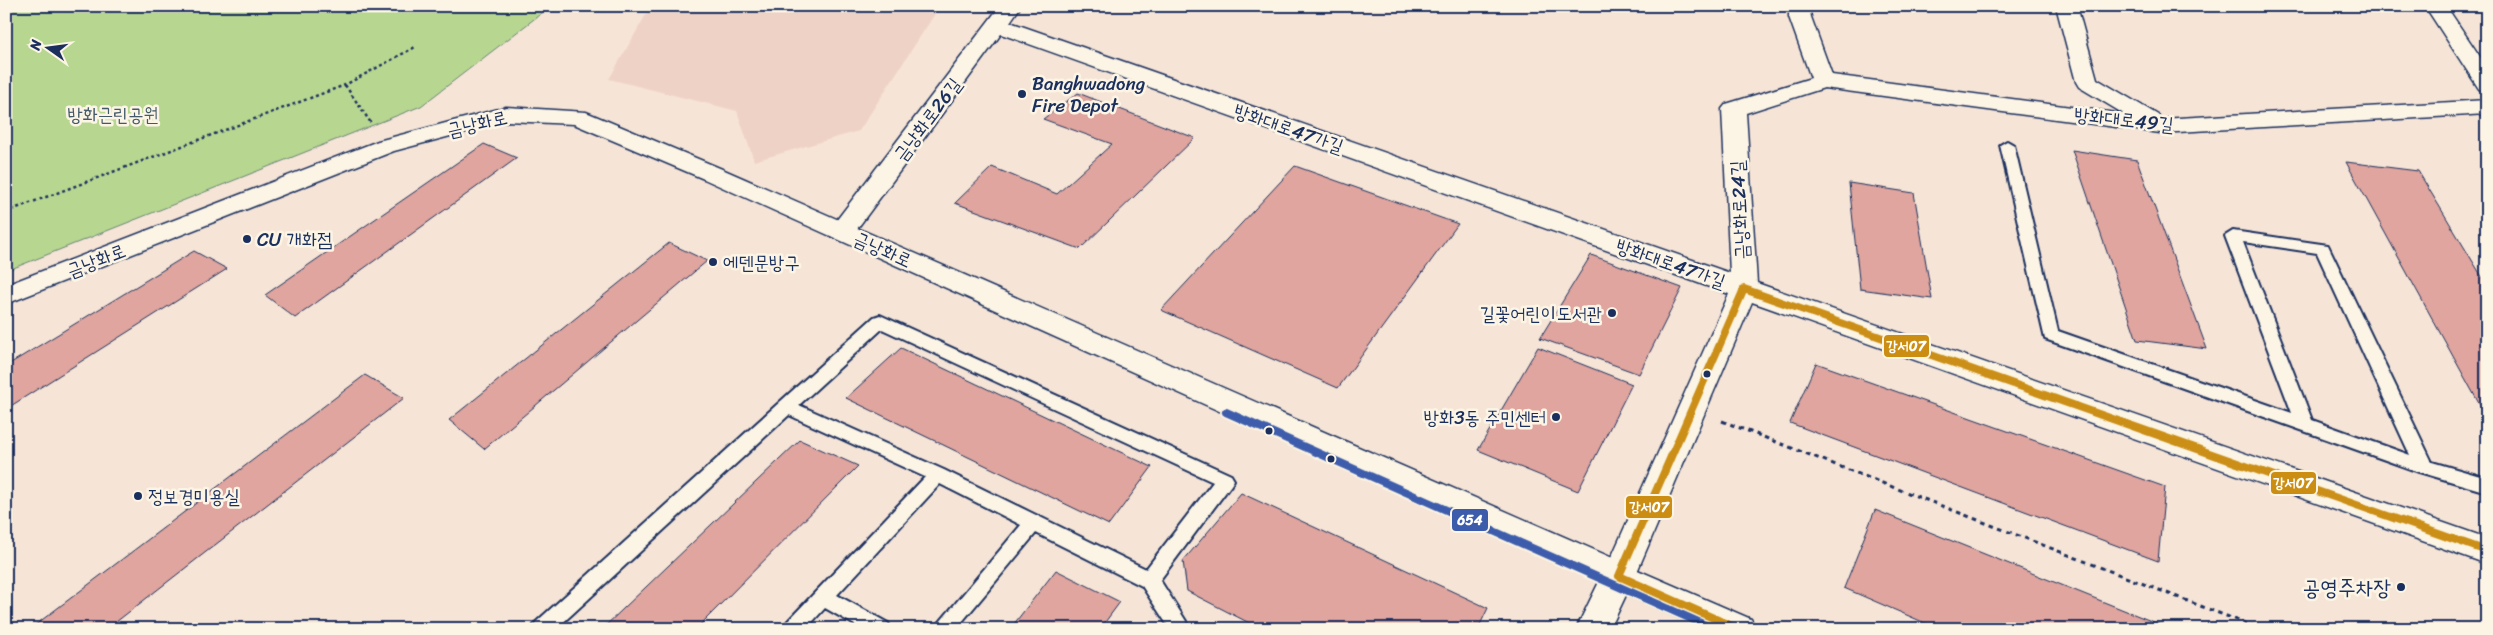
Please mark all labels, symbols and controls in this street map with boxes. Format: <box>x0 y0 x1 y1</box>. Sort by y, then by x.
north arrow <box>22 22 72 72</box>
text: N <box>22 37 49 54</box>
place label: Banghwadong Fire Depot <box>1032 67 1146 122</box>
street label: 금낭화로26길 <box>885 70 970 168</box>
marker: Banghwadong Fire Depot <box>1016 88 1028 100</box>
street label: 방화대로47가길 <box>1229 94 1348 163</box>
park label: 방화근린공원 <box>67 98 159 131</box>
street label: 방화대로49길 <box>2072 98 2175 141</box>
street label: 금낭화로 <box>444 101 511 146</box>
street label: 금낭화로24길 <box>1720 160 1759 260</box>
street label: 금낭화로 <box>848 222 917 277</box>
place label: CU 개화점 <box>257 223 332 256</box>
street label: 방화대로47가길 <box>1611 229 1730 298</box>
marker: CU 개화점 <box>241 233 253 245</box>
street label: 금낭화로 <box>62 234 131 287</box>
place label: 에덴문방구 <box>723 246 799 279</box>
marker: 에덴문방구 <box>707 256 719 268</box>
place label: 길꽃어린이도서관 <box>1480 297 1602 330</box>
marker: 길꽃어린이도서관 <box>1606 307 1618 319</box>
line badge: 강서07 <box>1883 334 1930 358</box>
text: 강서07 <box>1886 334 1927 359</box>
unlabelled marker <box>1702 369 1712 379</box>
place label: 방화3동 주민센터 <box>1424 401 1546 434</box>
marker: 방화3동 주민센터 <box>1550 411 1562 423</box>
unlabelled marker <box>1264 426 1274 436</box>
unlabelled marker <box>1326 454 1336 464</box>
line badge: 강서07 <box>2270 471 2317 495</box>
text: 강서07 <box>2273 471 2314 496</box>
place label: 정보경미용실 <box>148 480 240 513</box>
marker: 정보경미용실 <box>132 490 144 502</box>
line badge: 강서07 <box>1625 495 1673 519</box>
text: 강서07 <box>1629 495 1670 520</box>
line badge: 654 <box>1451 508 1489 532</box>
text: 654 <box>1456 508 1483 533</box>
place label: 공영주차장 <box>2302 568 2391 607</box>
marker: 공영주차장 <box>2395 581 2407 593</box>

